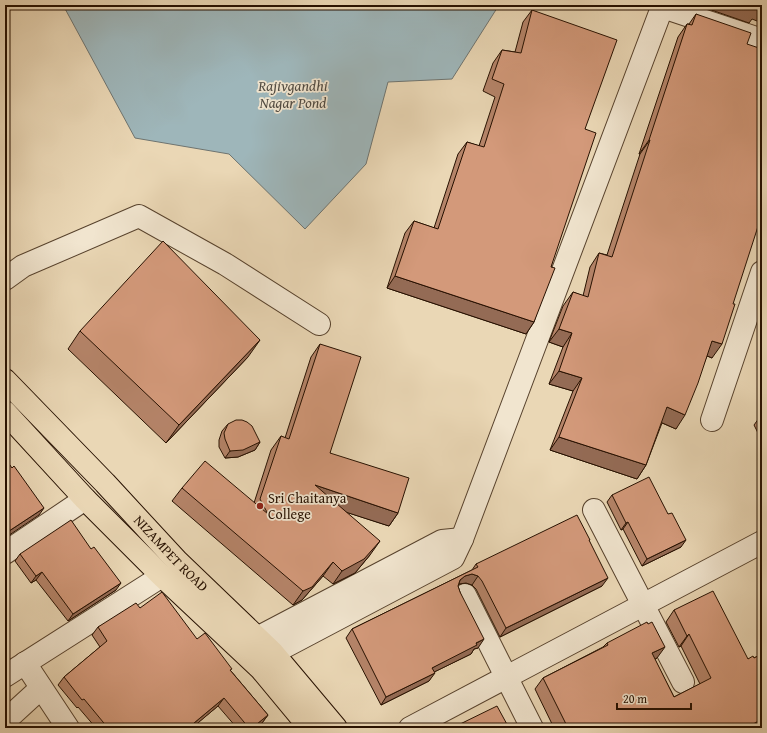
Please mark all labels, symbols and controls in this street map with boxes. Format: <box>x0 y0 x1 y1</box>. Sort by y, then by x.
water label: Rajivgandhi Nagar Pond <box>257 75 328 113</box>
place label: Sri Chaitanya College <box>268 488 347 524</box>
marker: Sri Chaitanya College <box>255 501 265 511</box>
street label: NIZAMPET ROAD <box>129 510 213 596</box>
scale bar <box>617 685 691 711</box>
text: 20 m <box>623 690 647 707</box>

